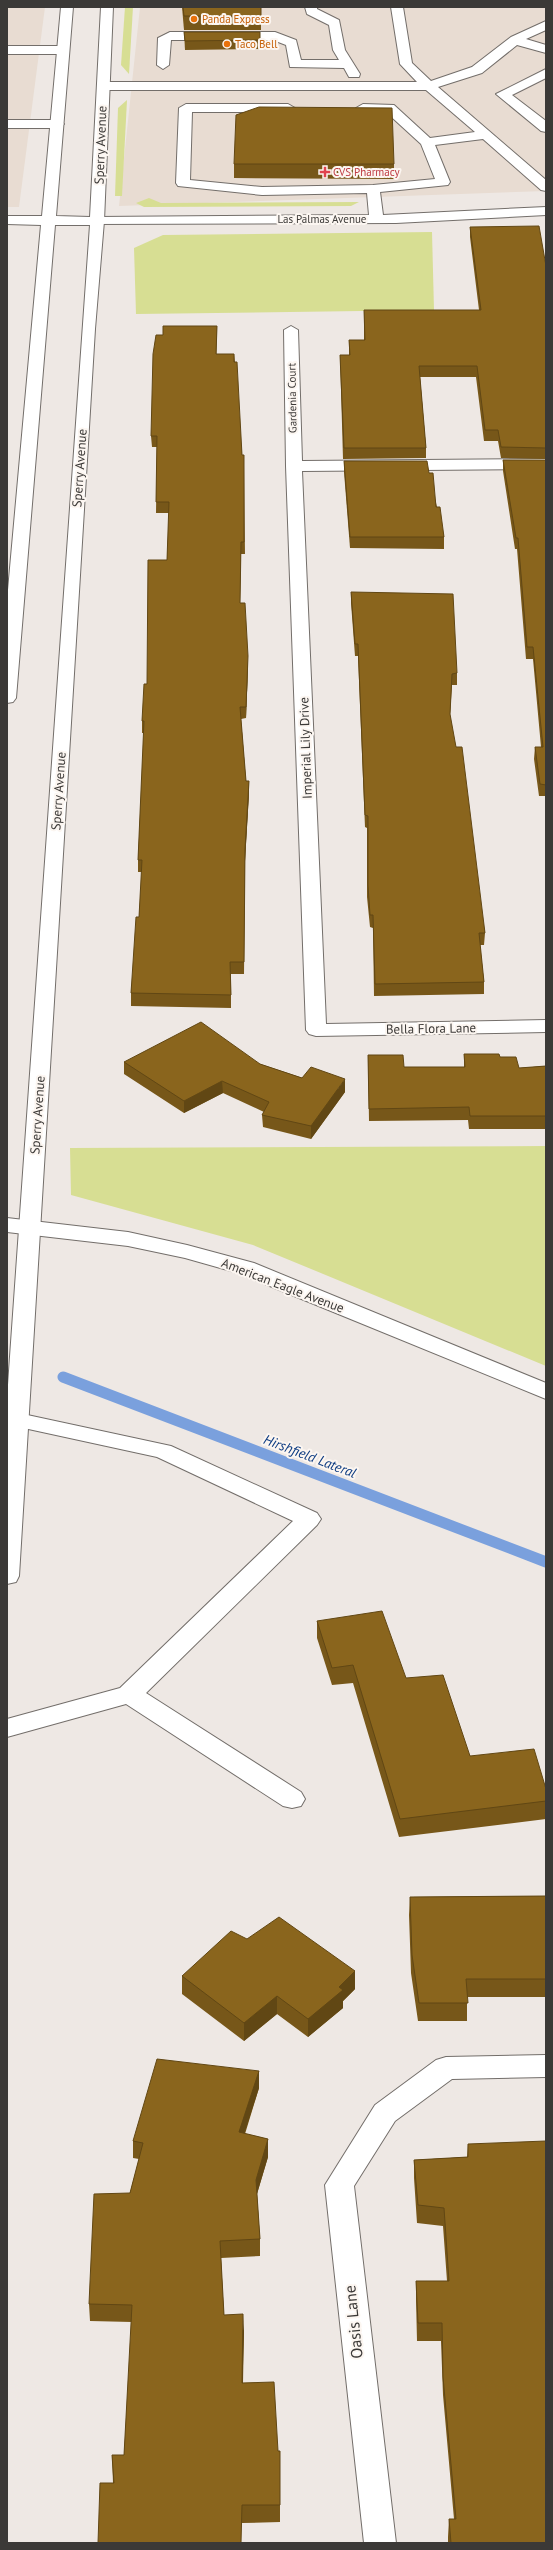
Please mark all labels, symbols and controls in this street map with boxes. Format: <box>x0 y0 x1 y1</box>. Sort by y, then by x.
place label: Panda Express <box>202 12 270 26</box>
marker: Panda Express <box>189 14 199 24</box>
place label: Taco Bell <box>235 37 278 51</box>
marker: Taco Bell <box>222 39 232 49</box>
street label: Sperry Avenue <box>91 105 110 185</box>
place label: CVS Pharmacy <box>333 165 401 179</box>
marker: CVS Pharmacy <box>320 167 330 177</box>
street label: Las Palmas Avenue <box>278 212 367 226</box>
street label: Gardenia Court <box>284 362 300 433</box>
street label: Sperry Avenue <box>68 428 91 508</box>
street label: Imperial Lily Drive <box>295 697 316 799</box>
street label: Sperry Avenue <box>47 751 70 831</box>
street label: Bella Flora Lane <box>386 1019 476 1038</box>
street label: Sperry Avenue <box>26 1075 49 1155</box>
street label: American Eagle Avenue <box>219 1254 347 1317</box>
water label: Hirshfield Lateral <box>261 1430 359 1482</box>
street label: Oasis Lane <box>339 2284 367 2360</box>

